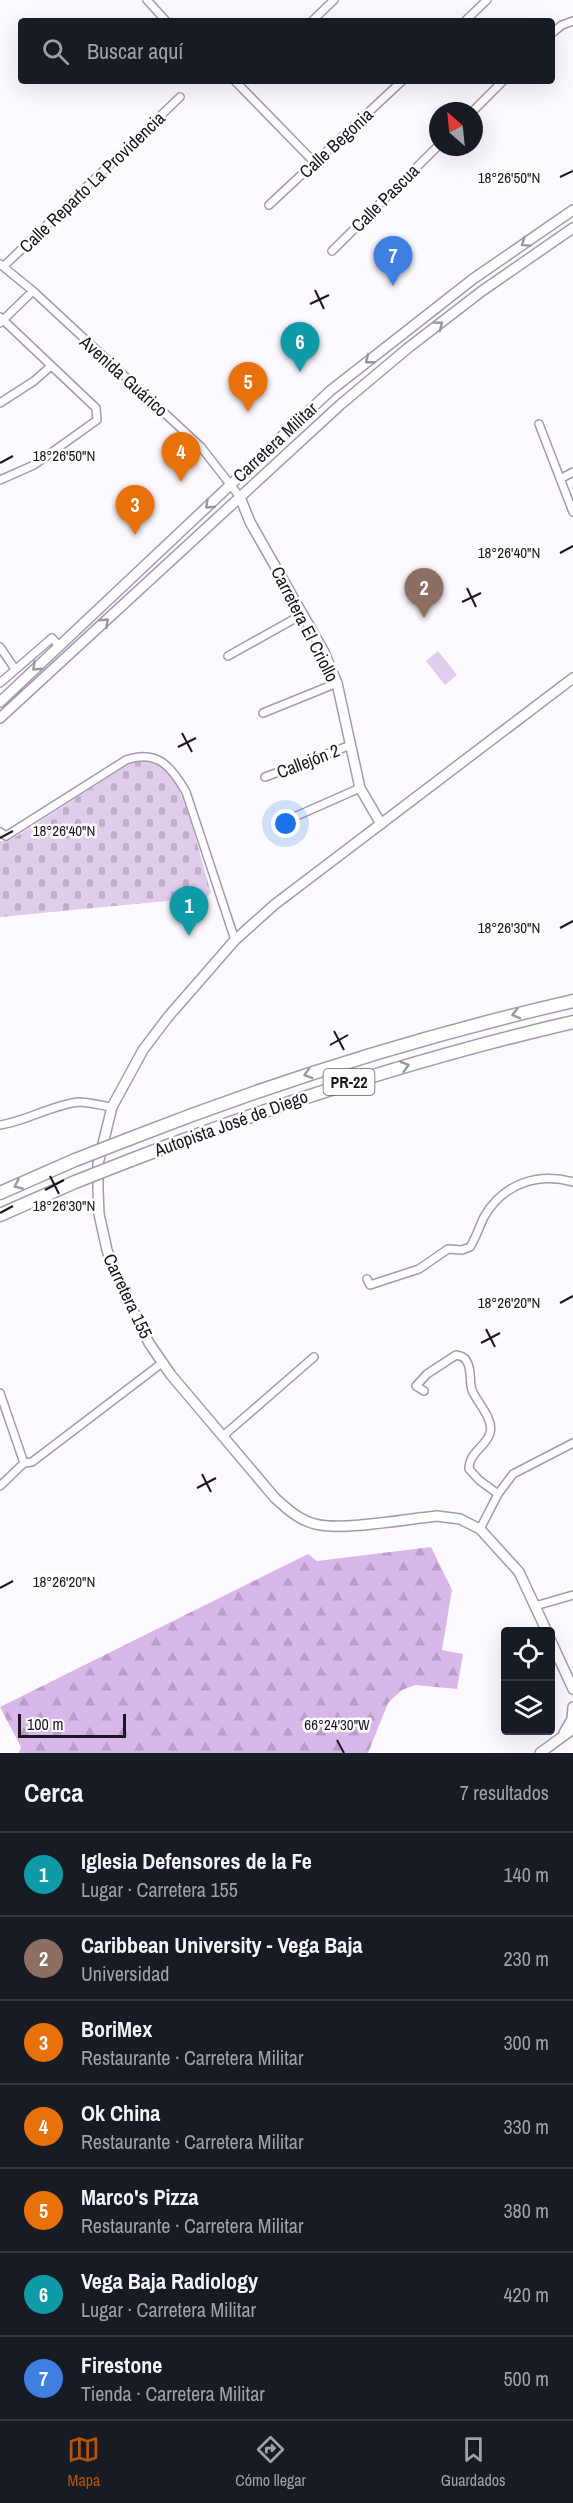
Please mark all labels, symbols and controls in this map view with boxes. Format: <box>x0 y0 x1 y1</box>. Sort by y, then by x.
search box <box>18 18 555 84</box>
icon: search <box>39 35 72 68</box>
text: Buscar aquí <box>87 36 183 66</box>
street label: Calle Begonia <box>294 102 378 184</box>
north arrow <box>429 102 483 156</box>
street label: Calle Reparto La Providencia <box>14 106 170 258</box>
street label: Calle Pascua <box>345 158 425 238</box>
text: 18°26'50"N <box>478 167 540 188</box>
pin: 7 <box>374 236 412 286</box>
one-way arrow <box>521 236 532 247</box>
one-way arrow <box>432 321 443 332</box>
pin: 6 <box>280 322 320 372</box>
street label: Avenida Guárico <box>74 329 173 422</box>
one-way arrow <box>365 353 376 364</box>
pin: 5 <box>228 362 268 412</box>
street label: Carretera Militar <box>227 396 323 488</box>
pin: 4 <box>162 432 201 482</box>
text: 18°26'50"N <box>33 445 95 466</box>
pin: 3 <box>116 486 154 535</box>
one-way arrow <box>205 498 216 509</box>
text: 18°26'40"N <box>478 542 540 563</box>
street label: Carretera El Criollo <box>265 562 345 686</box>
pin: 2 <box>404 568 444 618</box>
one-way arrow <box>97 618 108 629</box>
one-way arrow <box>33 660 44 671</box>
street label: Callejón 2 <box>273 738 343 784</box>
your location <box>271 809 300 838</box>
text: 18°26'40"N <box>33 820 95 841</box>
pin: 1 <box>170 886 208 936</box>
text: 18°26'30"N <box>478 917 540 938</box>
one-way arrow <box>511 1007 521 1020</box>
one-way arrow <box>399 1060 409 1073</box>
one-way arrow <box>303 1067 314 1079</box>
road number: PR-22 <box>324 1069 374 1095</box>
street label: Autopista José de Diego <box>150 1084 311 1163</box>
one-way arrow <box>14 1178 25 1190</box>
text: 18°26'30"N <box>33 1195 95 1216</box>
street label: Carretera 155 <box>97 1249 159 1343</box>
text: 18°26'20"N <box>478 1292 540 1313</box>
text: 18°26'20"N <box>33 1571 95 1592</box>
map controls <box>501 1627 555 1735</box>
button: locate <box>501 1627 555 1681</box>
button: layers <box>501 1681 555 1735</box>
scale bar <box>18 1711 126 1738</box>
text: 100 m <box>27 1713 63 1735</box>
text: 66°24'30"W <box>304 1714 370 1735</box>
text: Cerca <box>24 1775 83 1810</box>
text: 7 resultados <box>460 1779 549 1806</box>
text: Iglesia Defensores de la Fe <box>81 1846 312 1876</box>
text: 1 <box>39 1861 48 1888</box>
text: 140 m <box>503 1861 549 1888</box>
text: Lugar · Carretera 155 <box>81 1876 238 1903</box>
text: Caribbean University - Vega Baja <box>81 1930 362 1960</box>
text: 2 <box>39 1945 48 1972</box>
text: 230 m <box>503 1945 549 1972</box>
text: Universidad <box>81 1960 169 1987</box>
text: BoriMex <box>81 2014 152 2044</box>
text: 3 <box>39 2029 48 2056</box>
text: 300 m <box>503 2029 549 2056</box>
text: Restaurante · Carretera Militar <box>81 2044 303 2071</box>
text: Ok China <box>81 2098 160 2128</box>
text: 4 <box>39 2113 48 2140</box>
text: 330 m <box>503 2113 549 2140</box>
text: Restaurante · Carretera Militar <box>81 2128 303 2155</box>
text: Marco's Pizza <box>81 2182 199 2212</box>
text: 5 <box>39 2197 48 2224</box>
text: 380 m <box>503 2197 549 2224</box>
text: Restaurante · Carretera Militar <box>81 2212 303 2239</box>
text: Vega Baja Radiology <box>81 2266 258 2296</box>
text: 6 <box>39 2281 48 2308</box>
text: 420 m <box>503 2281 549 2308</box>
text: Lugar · Carretera Militar <box>81 2296 256 2323</box>
text: Firestone <box>81 2350 162 2380</box>
text: 7 <box>39 2365 48 2392</box>
text: 500 m <box>503 2365 549 2392</box>
text: Tienda · Carretera Militar <box>81 2380 265 2407</box>
tab: Mapa <box>67 2433 100 2491</box>
tab: Cómo llegar <box>235 2433 306 2491</box>
tab: Guardados <box>441 2433 506 2491</box>

